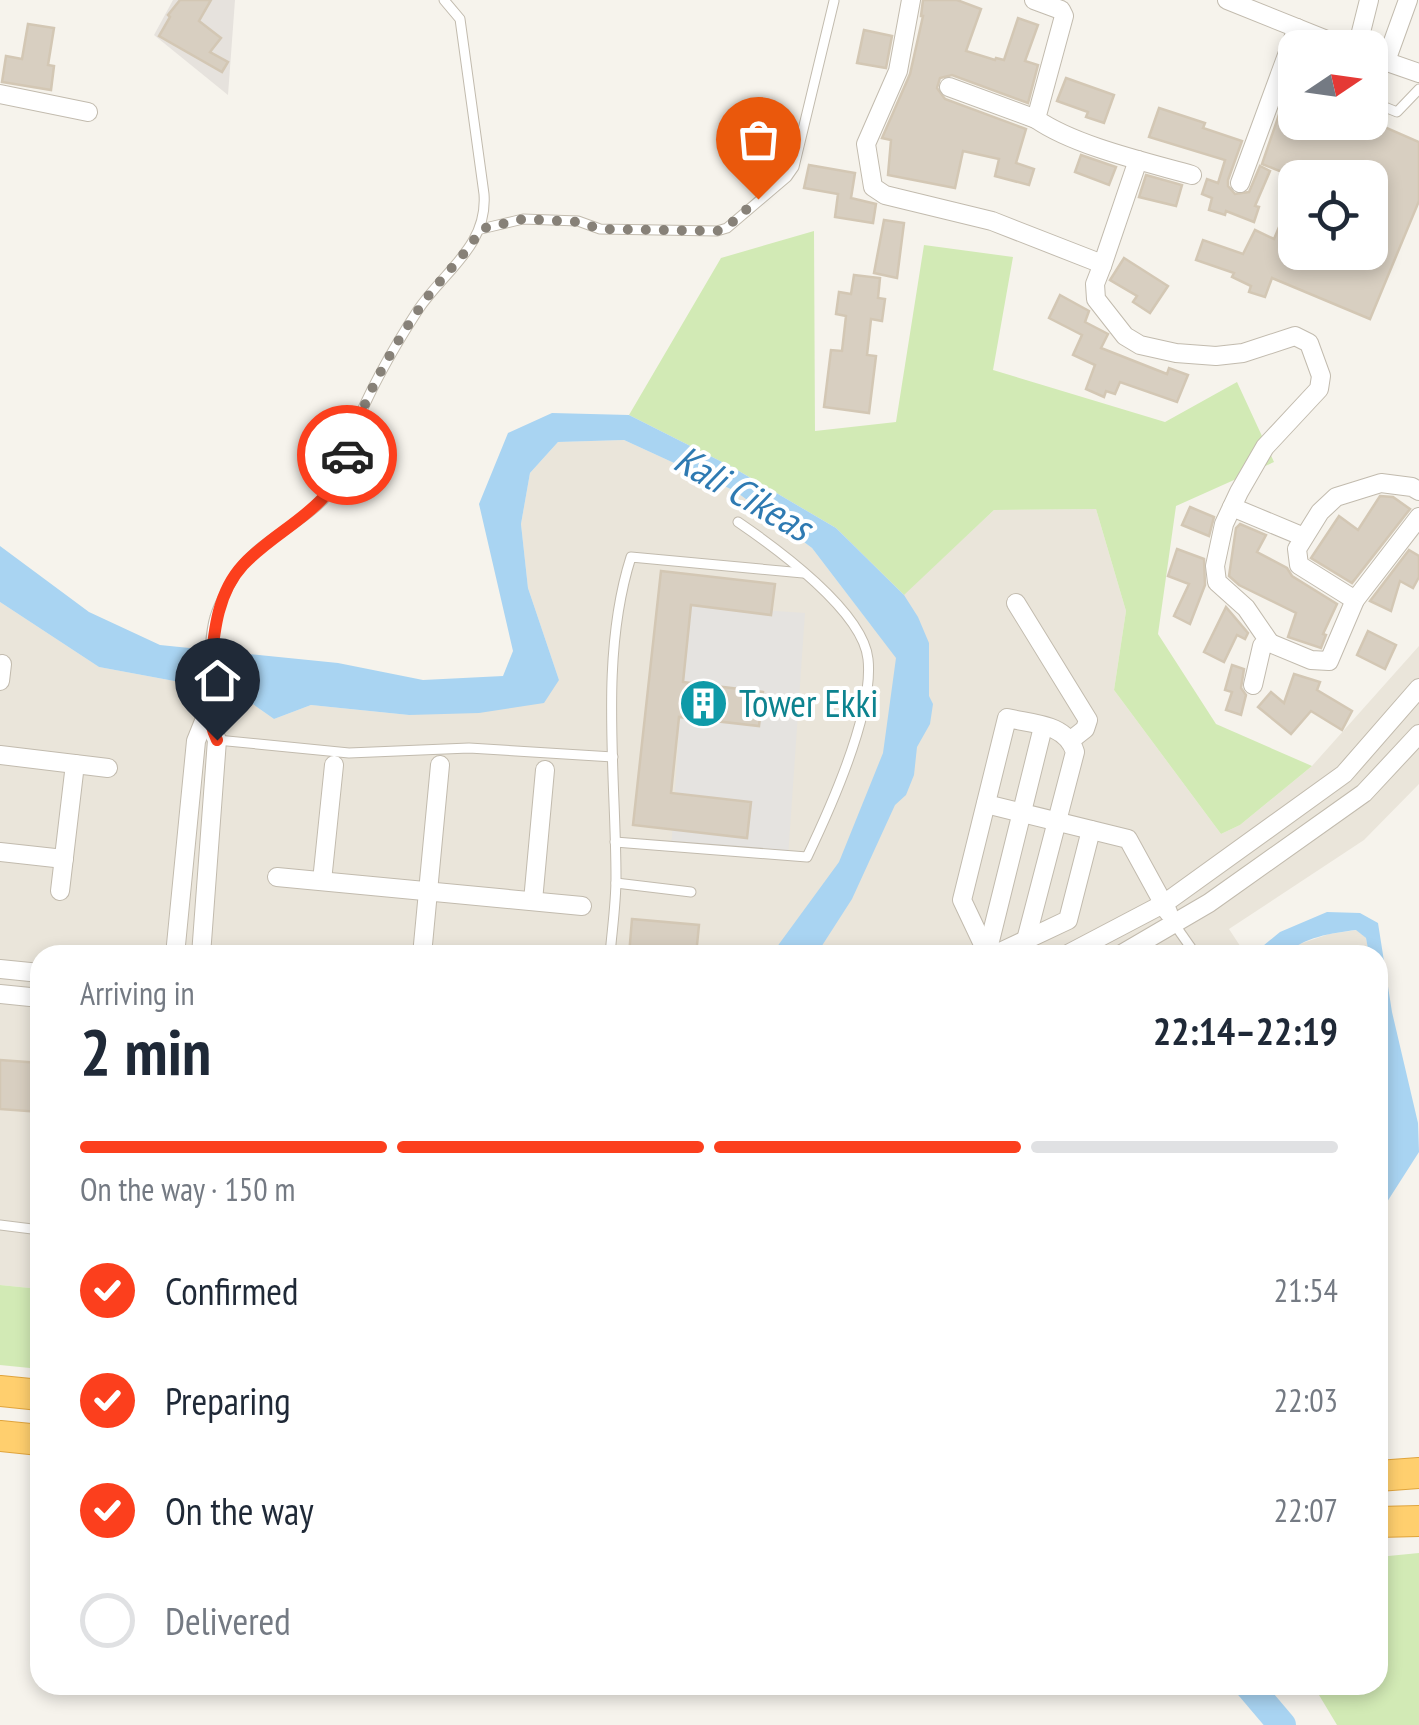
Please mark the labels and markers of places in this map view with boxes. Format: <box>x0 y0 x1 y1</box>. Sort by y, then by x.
pin <box>716 97 801 200</box>
pin <box>175 638 260 741</box>
building icon: Tower Ekki <box>678 678 730 730</box>
place label: Tower Ekki <box>739 678 878 727</box>

